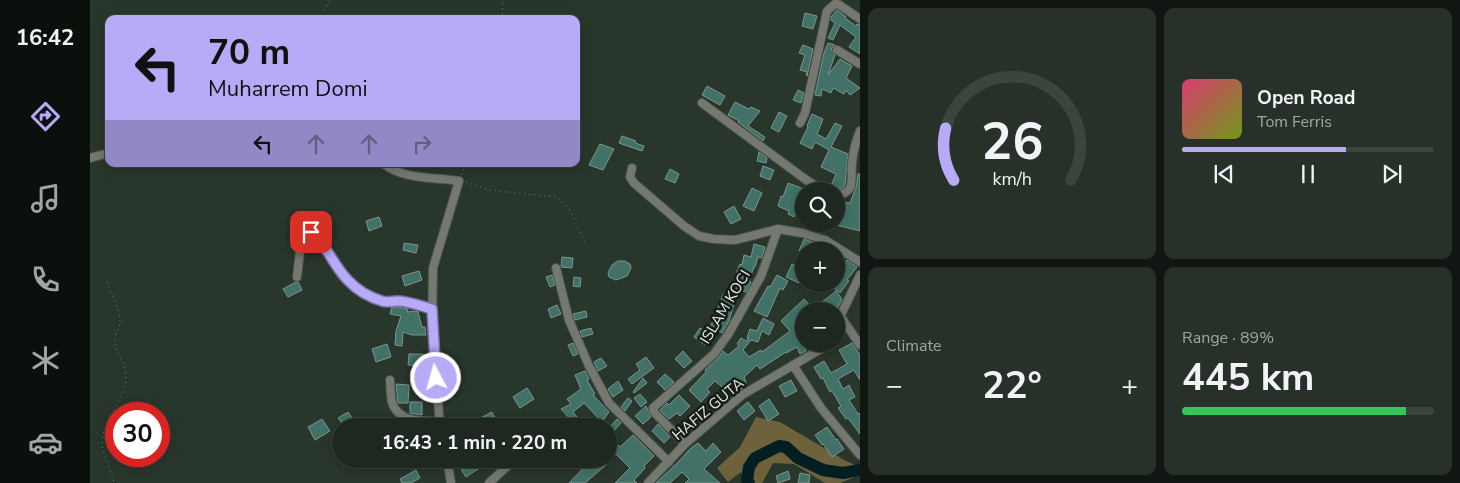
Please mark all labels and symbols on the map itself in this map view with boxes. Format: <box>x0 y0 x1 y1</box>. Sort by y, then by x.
pin <box>290 211 332 253</box>
street label: ISLAM KOCI <box>695 266 755 348</box>
position arrow <box>409 351 461 403</box>
street label: HAFIZ GUTA <box>668 373 748 445</box>
speed limit sign: 30 <box>105 402 170 467</box>

